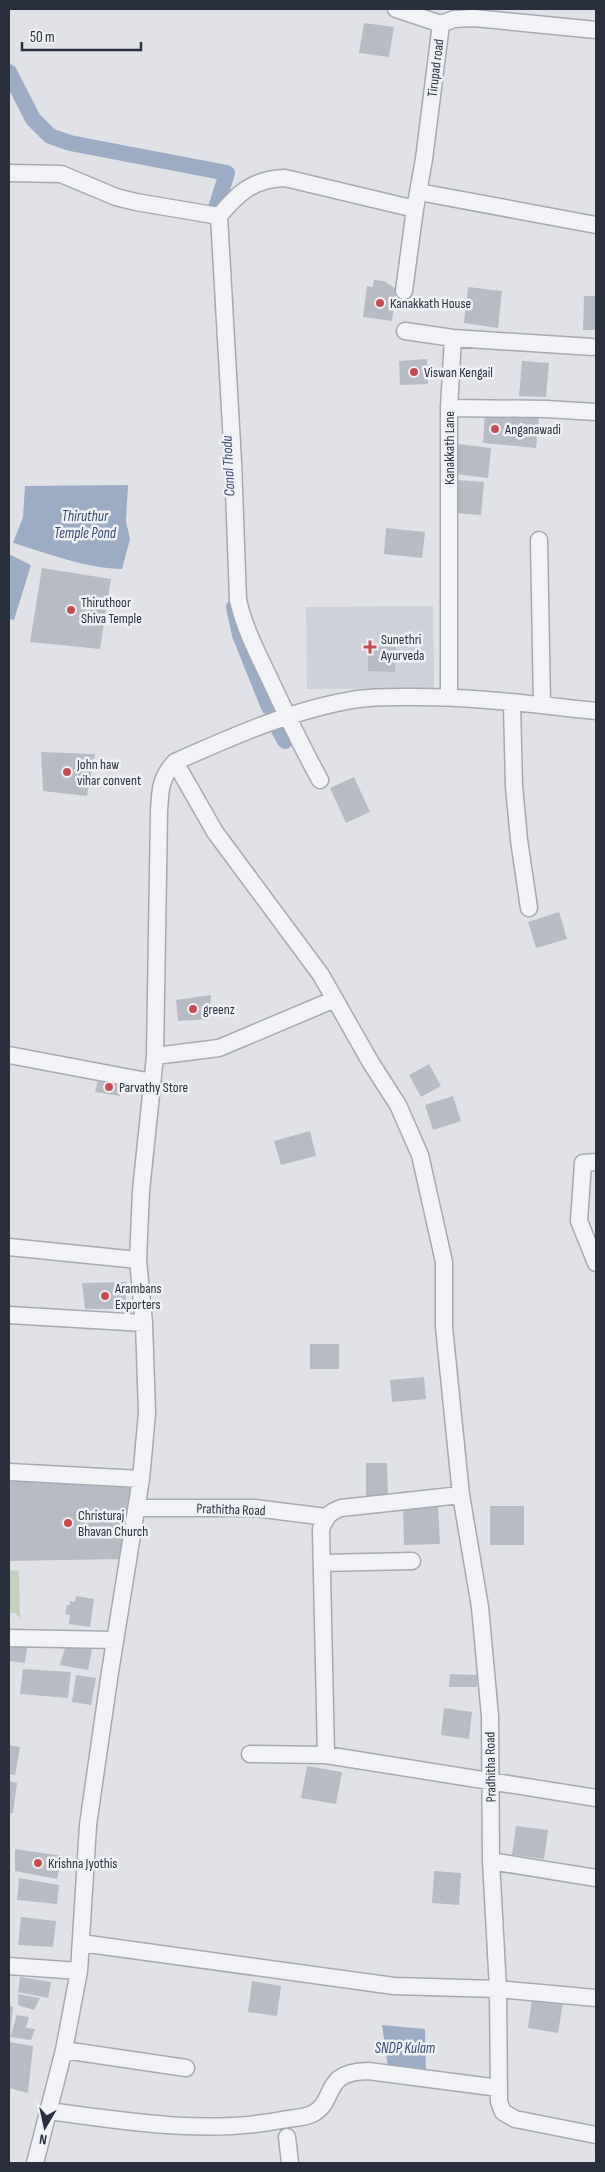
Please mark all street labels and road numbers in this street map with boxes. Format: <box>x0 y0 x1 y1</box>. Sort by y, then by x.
street label: Tirupad road <box>424 38 447 98</box>
street label: Kanakkath Lane <box>441 411 458 485</box>
street label: Prathitha Road <box>196 1500 266 1519</box>
street label: Pradhitha Road <box>481 1731 500 1803</box>

